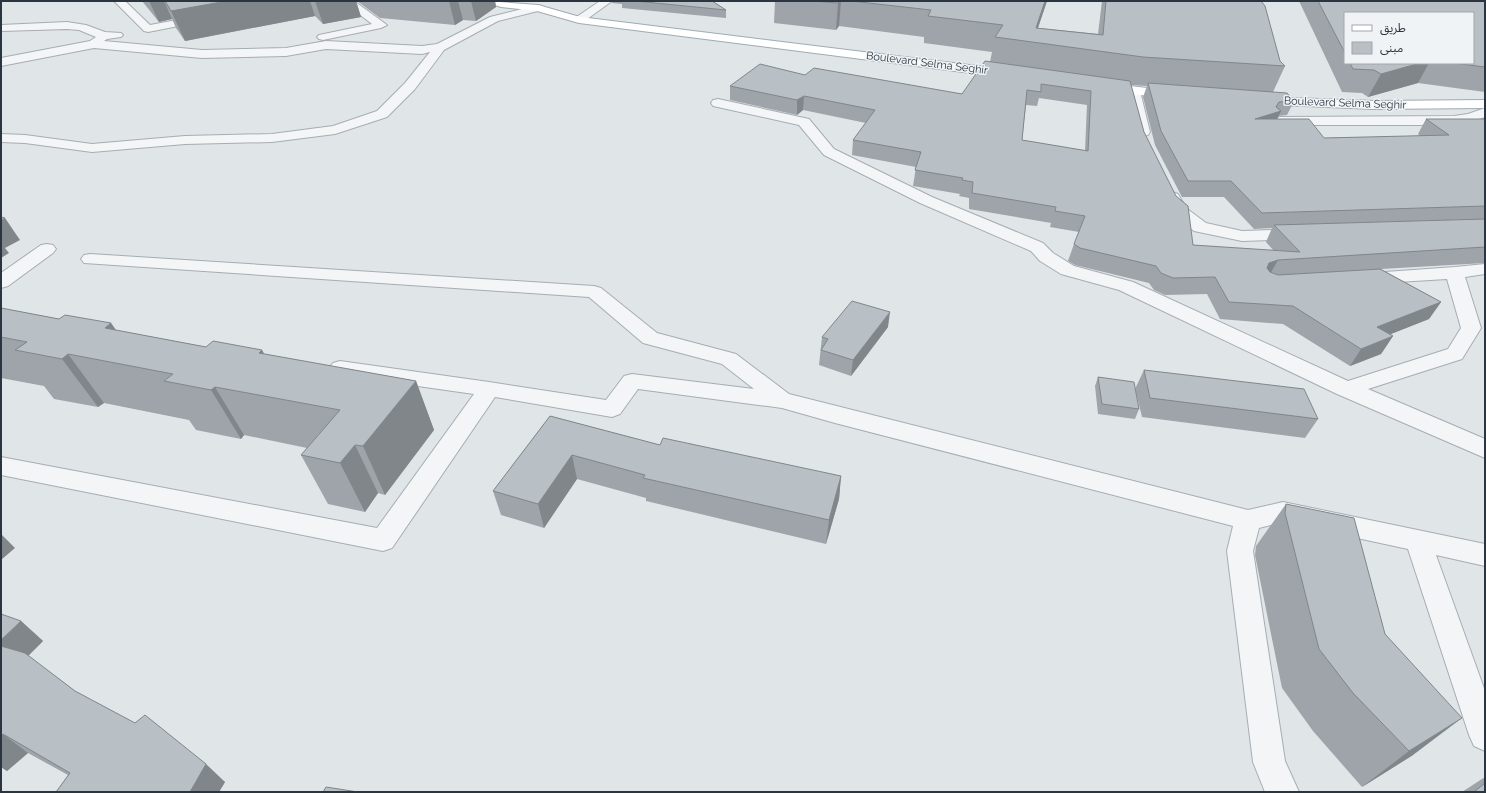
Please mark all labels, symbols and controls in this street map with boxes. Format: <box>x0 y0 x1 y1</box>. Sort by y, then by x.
legend <box>1344 12 1474 64</box>
text: طريق <box>1380 21 1406 36</box>
text: مبنى <box>1380 41 1403 55</box>
street label: Boulevard Selma Seghir <box>865 49 989 77</box>
street label: Boulevard Selma Seghir <box>1284 94 1407 112</box>

